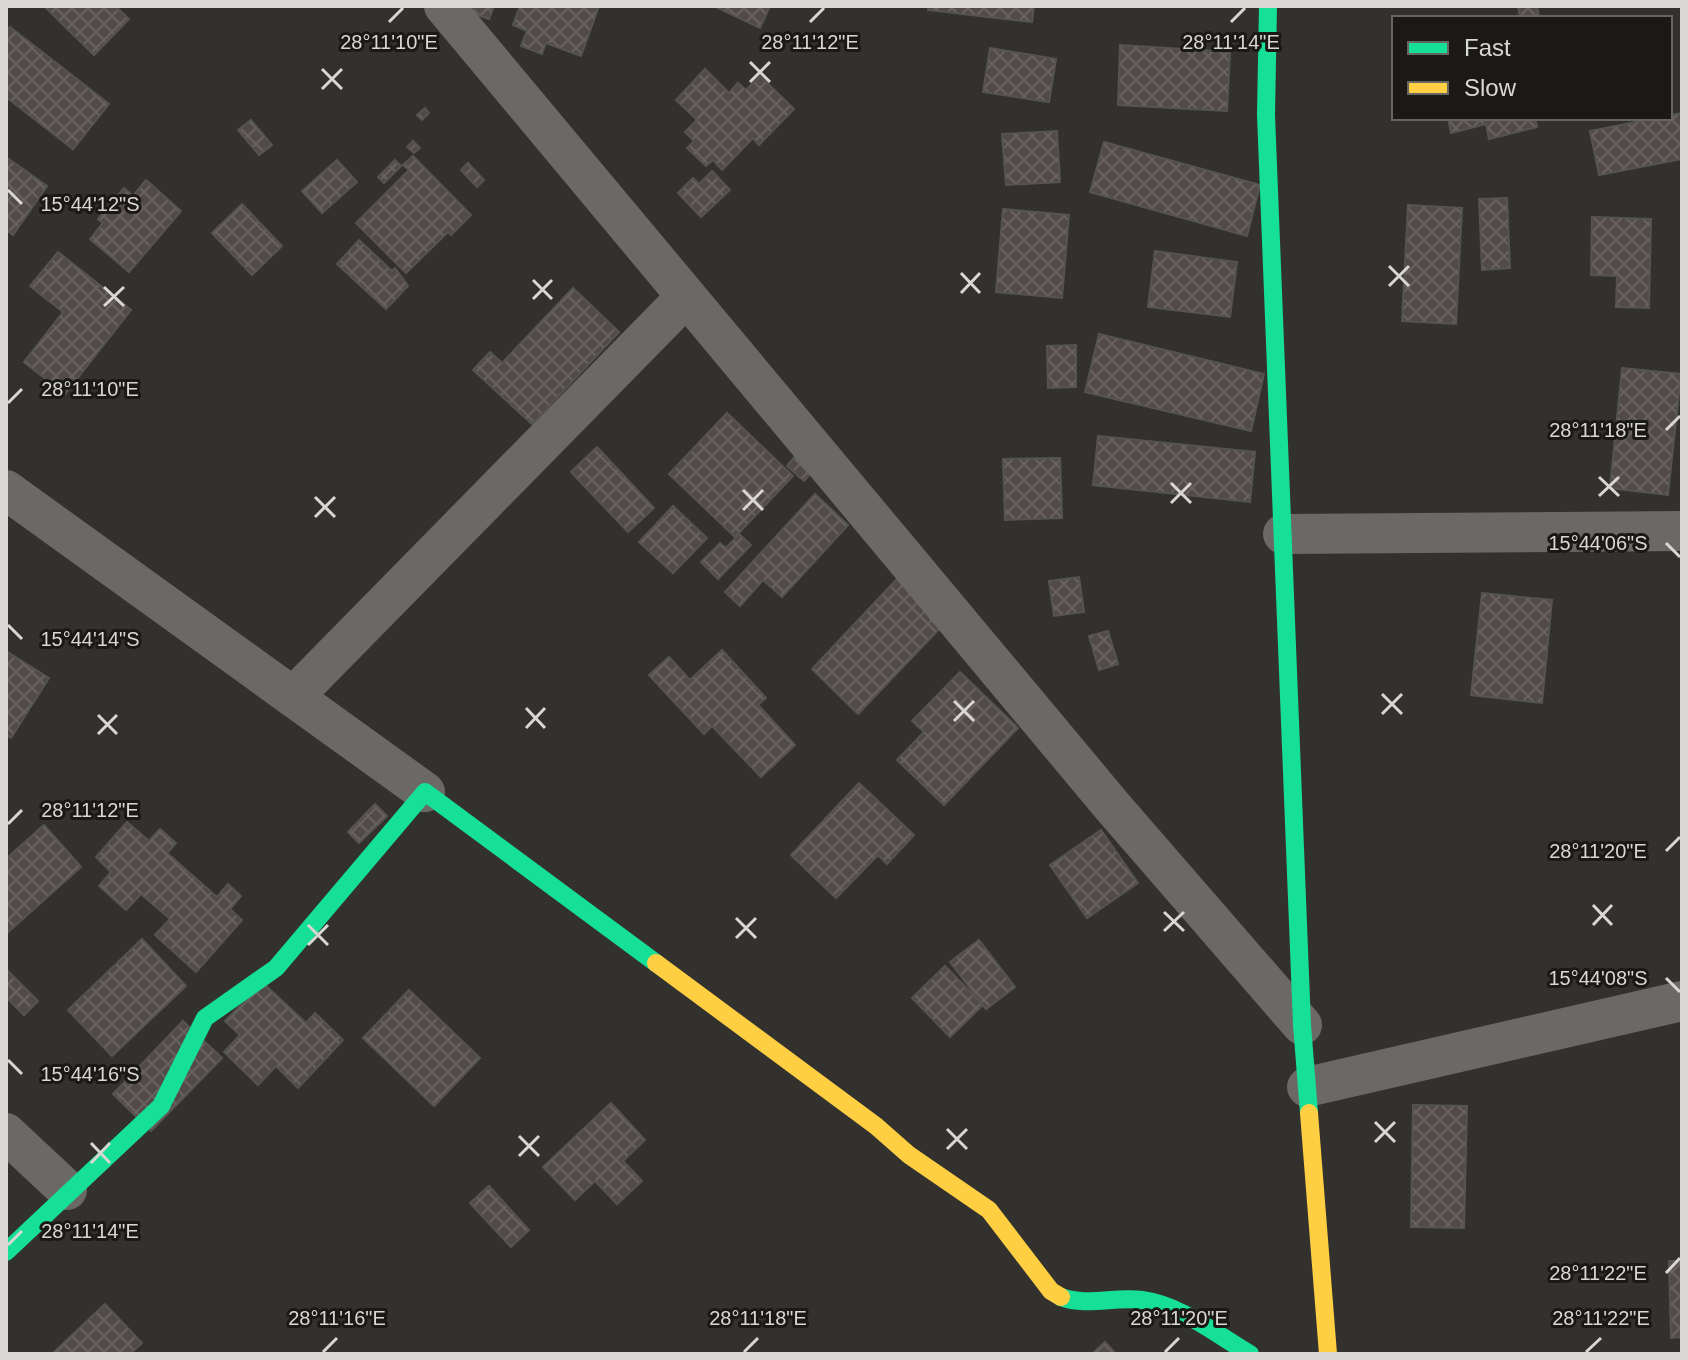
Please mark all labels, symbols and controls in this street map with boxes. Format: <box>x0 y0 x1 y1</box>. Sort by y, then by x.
legend <box>1392 16 1672 120</box>
text: 28°11'10"E <box>340 31 438 53</box>
text: 28°11'12"E <box>761 31 859 53</box>
text: 28°11'14"E <box>1182 31 1280 53</box>
text: Fast <box>1464 34 1511 61</box>
text: Slow <box>1464 74 1517 101</box>
text: 15°44'12"S <box>41 193 140 215</box>
text: 28°11'10"E <box>41 378 139 400</box>
text: 28°11'18"E <box>1549 419 1647 441</box>
text: 15°44'06"S <box>1549 532 1648 554</box>
text: 15°44'14"S <box>41 628 140 650</box>
text: 28°11'12"E <box>41 799 139 821</box>
text: 28°11'20"E <box>1549 840 1647 862</box>
text: 15°44'08"S <box>1549 967 1648 989</box>
text: 15°44'16"S <box>41 1063 140 1085</box>
text: 28°11'14"E <box>41 1220 139 1242</box>
text: 28°11'22"E <box>1549 1262 1647 1284</box>
text: 28°11'16"E <box>288 1307 386 1329</box>
text: 28°11'18"E <box>709 1307 807 1329</box>
text: 28°11'20"E <box>1130 1307 1228 1329</box>
text: 28°11'22"E <box>1552 1307 1650 1329</box>

